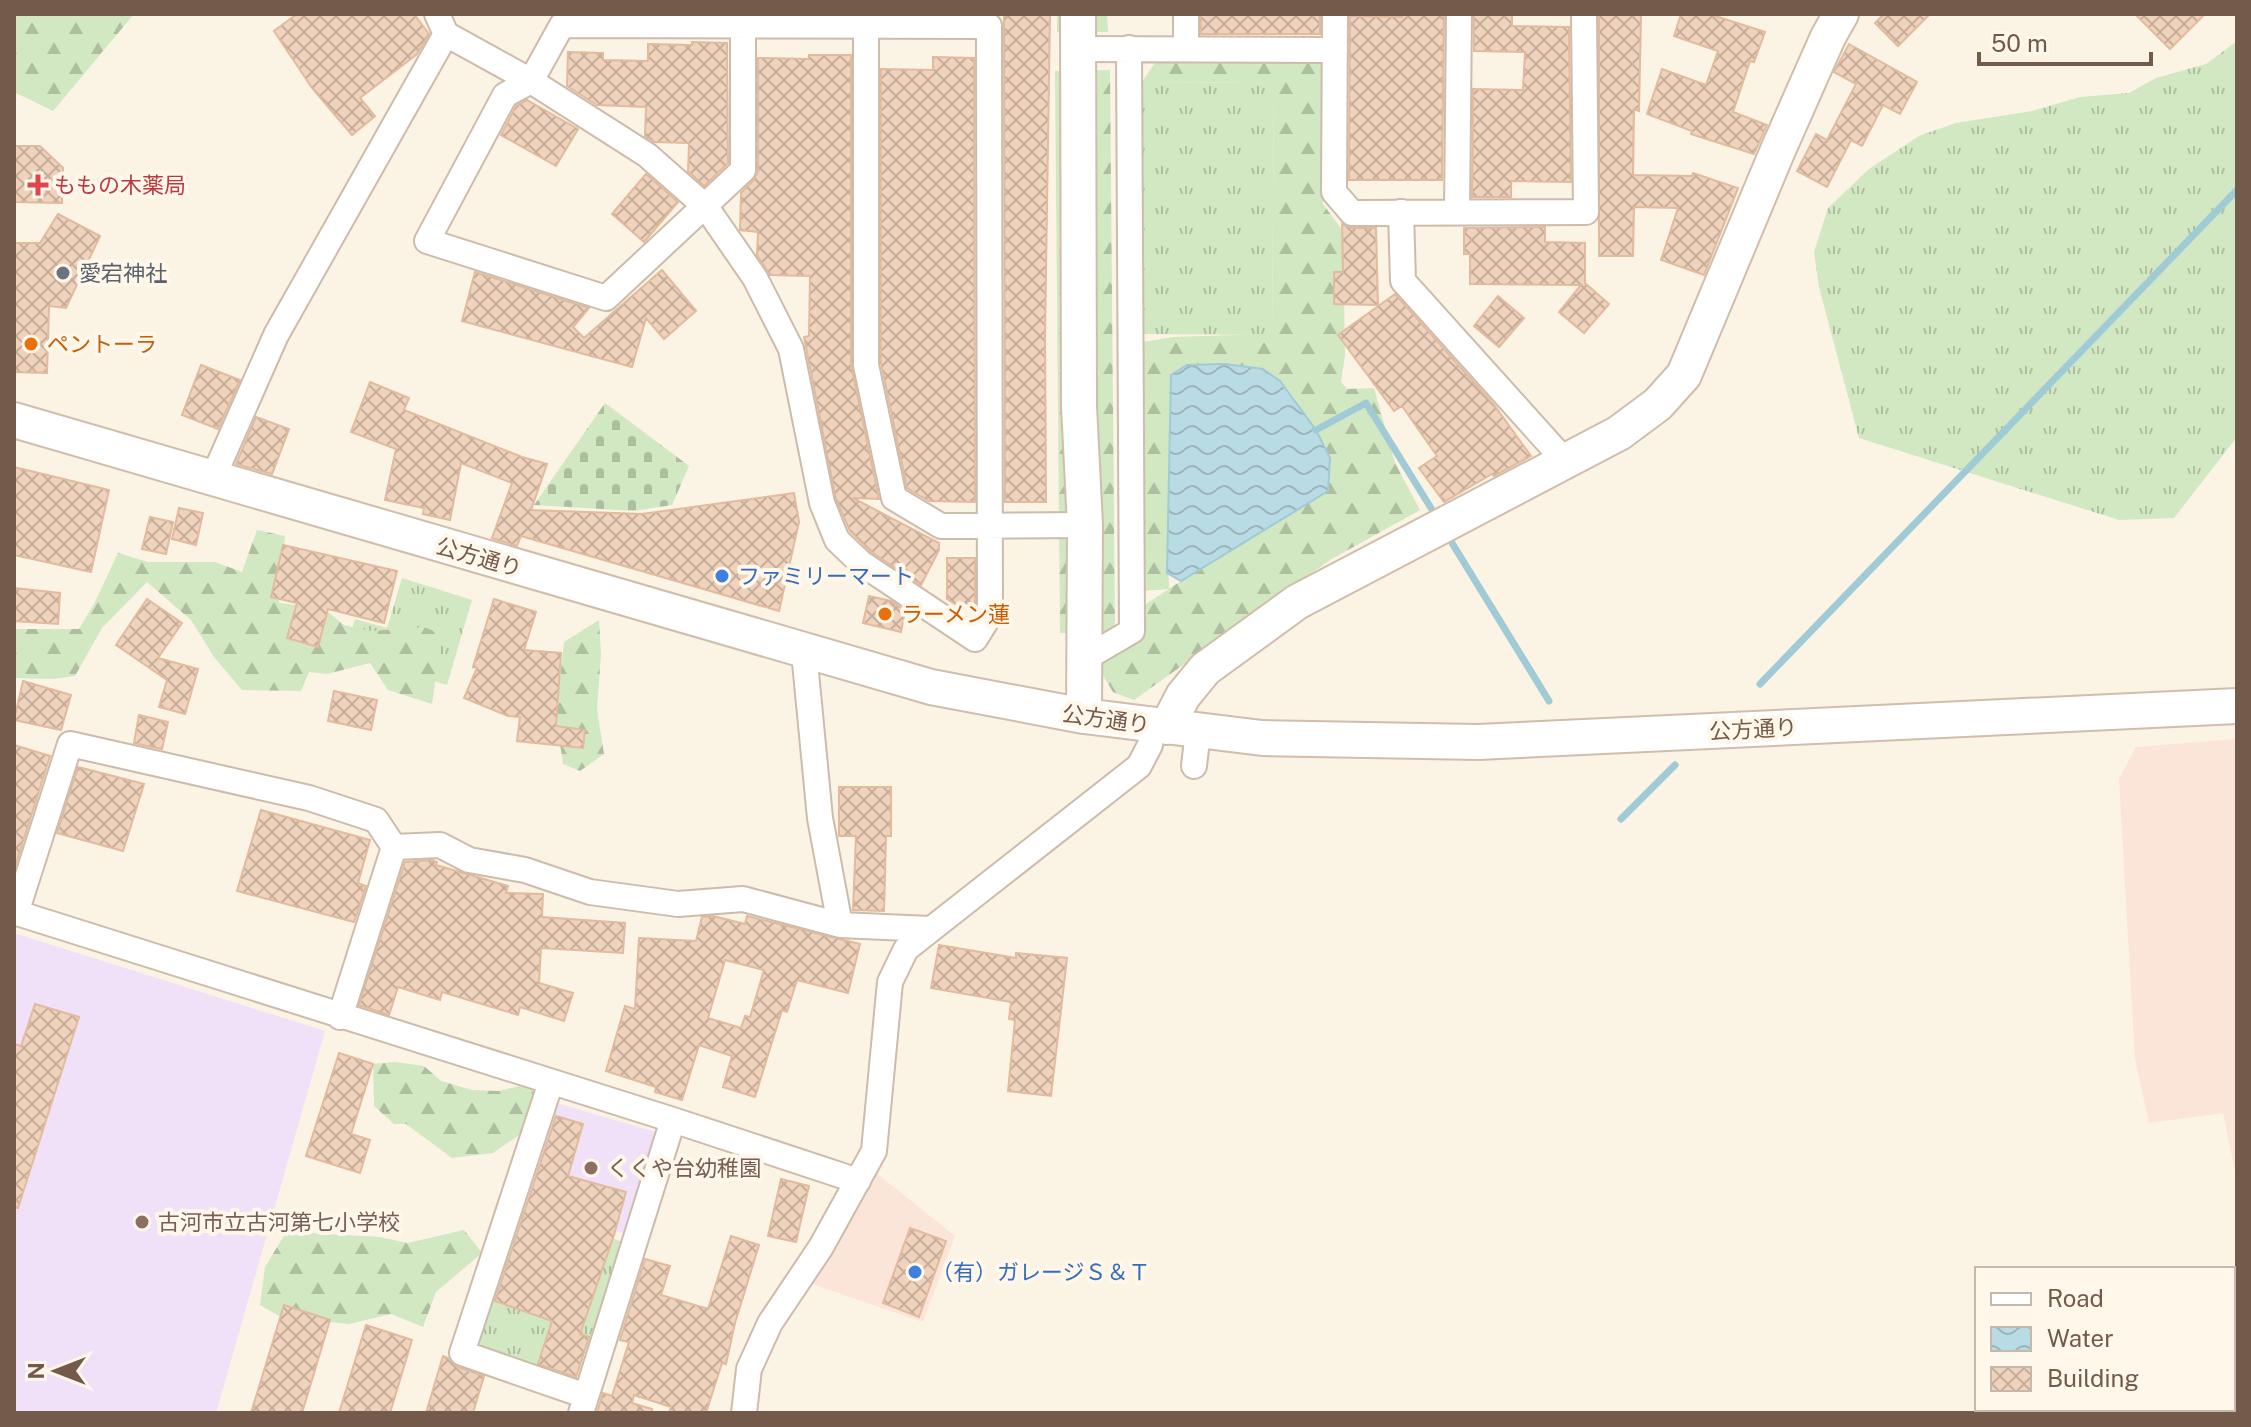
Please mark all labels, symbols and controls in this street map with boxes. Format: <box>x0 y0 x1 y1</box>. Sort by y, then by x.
scale bar <box>1979 16 2151 66</box>
text: 50 m <box>1991 29 2048 57</box>
place label: ももの木薬局 <box>54 172 186 198</box>
marker: ももの木薬局 <box>29 176 47 194</box>
place label: 愛宕神社 <box>79 260 167 286</box>
marker: 愛宕神社 <box>54 264 72 282</box>
place label: ペントーラ <box>47 331 157 357</box>
marker: ペントーラ <box>22 335 40 353</box>
street label: 公方通り <box>433 532 525 582</box>
place label: ファミリーマート <box>738 563 914 589</box>
marker: ファミリーマート <box>713 567 731 585</box>
place label: ラーメン蓮 <box>901 601 1010 627</box>
marker: ラーメン蓮 <box>876 605 894 623</box>
street label: 公方通り <box>1061 700 1151 738</box>
street label: 公方通り <box>1708 714 1798 744</box>
place label: くくや台幼稚園 <box>607 1155 761 1181</box>
marker: くくや台幼稚園 <box>582 1159 600 1177</box>
place label: 古河市立古河第七小学校 <box>158 1209 400 1235</box>
marker: 古河市立古河第七小学校 <box>133 1213 151 1231</box>
place label: （有）ガレージＳ＆Ｔ <box>931 1259 1151 1285</box>
marker: （有）ガレージＳ＆Ｔ <box>906 1263 924 1281</box>
legend <box>1975 1267 2235 1411</box>
text: Road <box>2047 1284 2104 1312</box>
text: Water <box>2047 1324 2114 1352</box>
north arrow <box>16 1331 96 1411</box>
text: N <box>23 1362 49 1380</box>
text: Building <box>2047 1364 2139 1392</box>

